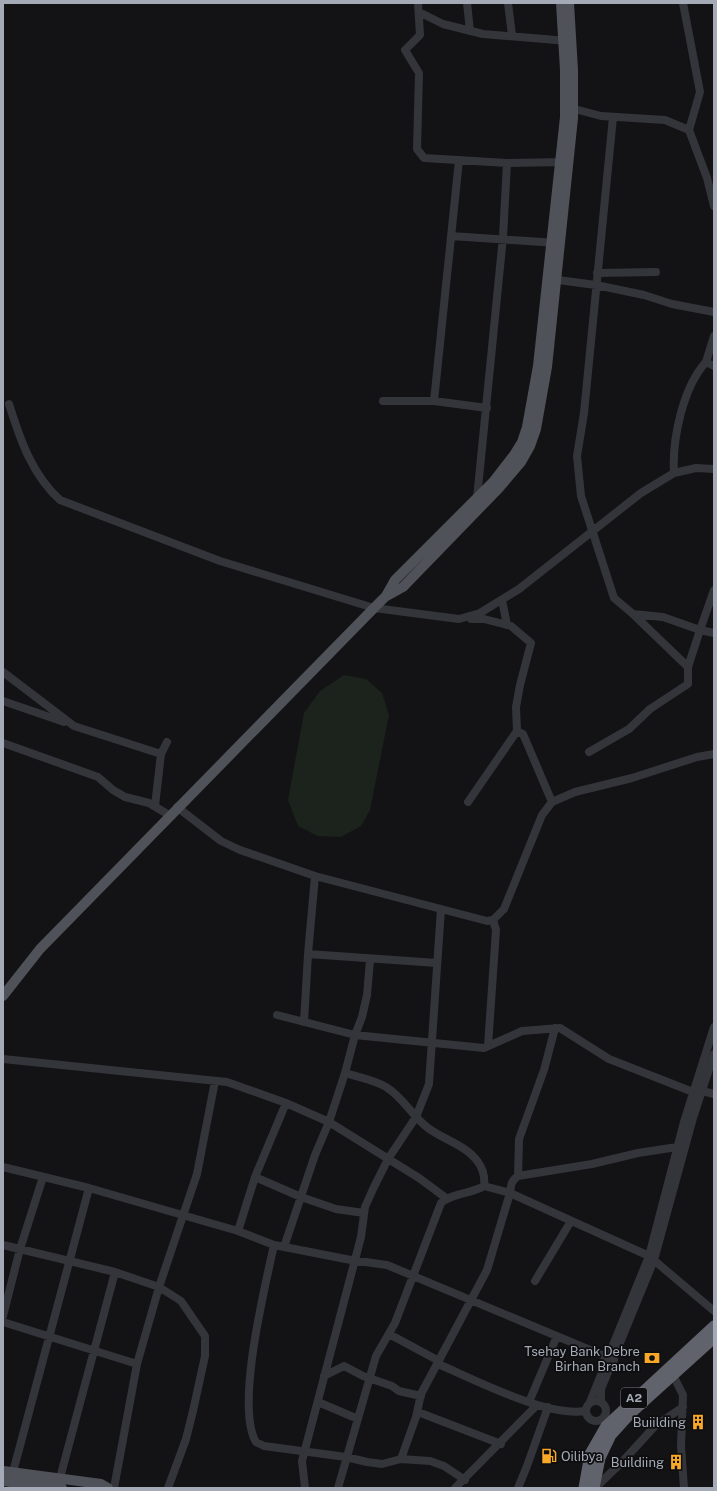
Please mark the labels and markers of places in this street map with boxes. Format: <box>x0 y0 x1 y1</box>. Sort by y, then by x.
place label: Tsehay Bank Debre Birhan Branch <box>524 1344 640 1374</box>
bank icon: Tsehay Bank Debre Birhan Branch <box>643 1349 661 1367</box>
building icon: Buiilding <box>689 1413 707 1431</box>
place label: Buiilding <box>633 1415 686 1430</box>
fuel station icon: Oilibya <box>540 1447 558 1465</box>
place label: Oilibya <box>561 1449 603 1464</box>
building icon: Buildiing <box>667 1453 685 1471</box>
place label: Buildiing <box>611 1455 664 1470</box>

